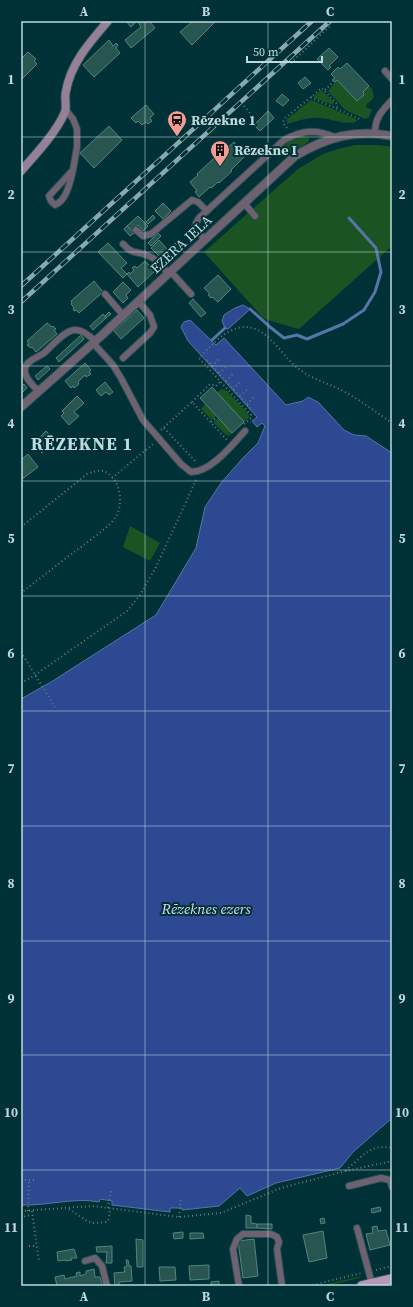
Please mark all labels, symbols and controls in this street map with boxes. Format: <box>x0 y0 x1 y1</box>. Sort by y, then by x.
text: A <box>80 3 89 20</box>
text: B <box>202 3 211 20</box>
text: C <box>326 3 334 20</box>
scale bar <box>247 38 322 64</box>
text: 50 m <box>253 44 279 60</box>
text: 1 <box>7 71 15 88</box>
text: 1 <box>398 71 406 88</box>
station icon: Rēzekne 1 <box>166 109 188 137</box>
place label: Rēzekne 1 <box>191 110 256 130</box>
building icon: Rēzekne I <box>209 139 231 167</box>
place label: Rēzekne I <box>234 140 297 160</box>
text: 2 <box>7 186 15 203</box>
text: 2 <box>398 186 406 203</box>
street label: EZERA IELA <box>146 210 217 278</box>
text: 3 <box>7 301 15 318</box>
text: 3 <box>398 301 406 318</box>
text: 4 <box>7 415 15 432</box>
text: 4 <box>398 415 406 432</box>
district label: RĒZEKNE 1 <box>31 431 133 456</box>
text: 5 <box>7 530 15 547</box>
text: 5 <box>398 530 406 547</box>
text: 6 <box>7 645 15 662</box>
text: 6 <box>398 645 406 662</box>
text: 7 <box>7 760 15 777</box>
text: 7 <box>398 760 406 777</box>
text: 8 <box>7 875 15 892</box>
text: 8 <box>398 875 406 892</box>
water label: Rēzeknes ezers <box>160 898 251 919</box>
text: 9 <box>7 990 15 1007</box>
text: 9 <box>398 990 406 1007</box>
text: 10 <box>4 1104 18 1121</box>
text: 10 <box>395 1104 409 1121</box>
text: 11 <box>4 1219 18 1236</box>
text: 11 <box>395 1219 409 1236</box>
text: A <box>80 1288 89 1305</box>
text: B <box>202 1288 211 1305</box>
text: C <box>326 1288 334 1305</box>

